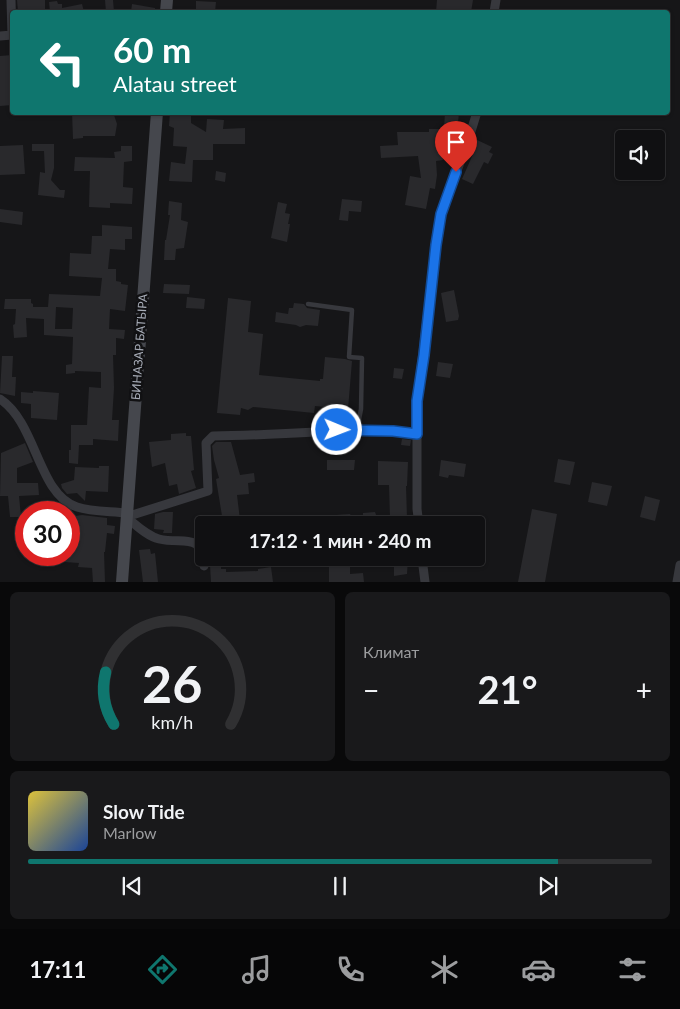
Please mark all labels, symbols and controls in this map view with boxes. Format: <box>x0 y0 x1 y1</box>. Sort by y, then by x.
text: 60 m <box>113 28 191 70</box>
icon: left <box>30 30 95 95</box>
text: Alatau street <box>113 70 237 97</box>
pin <box>435 121 477 172</box>
icon: arrive <box>442 128 470 156</box>
map controls <box>615 130 665 180</box>
button: sound <box>615 130 665 180</box>
street label: БИНАЗАР БАТЫРА <box>128 293 150 401</box>
position arrow <box>310 403 362 455</box>
speed limit sign: 30 <box>15 501 80 566</box>
text: 17:12 · 1 мин · 240 m <box>249 529 431 552</box>
text: Климат <box>363 642 419 661</box>
text: 26 <box>142 652 203 714</box>
text: 21° <box>478 666 537 712</box>
text: − <box>363 673 379 707</box>
text: + <box>636 673 652 707</box>
text: km/h <box>152 711 193 733</box>
text: Slow Tide <box>103 800 185 823</box>
text: Marlow <box>103 823 157 842</box>
icon: previous <box>118 872 146 900</box>
icon: pause <box>326 872 354 900</box>
icon: next <box>534 872 562 900</box>
icon: directions <box>145 952 180 987</box>
icon: music <box>239 952 274 987</box>
icon: phone <box>333 952 368 987</box>
icon: climate <box>427 952 462 987</box>
icon: car <box>521 952 556 987</box>
icon: filters <box>615 952 650 987</box>
text: 17:11 <box>30 956 86 983</box>

